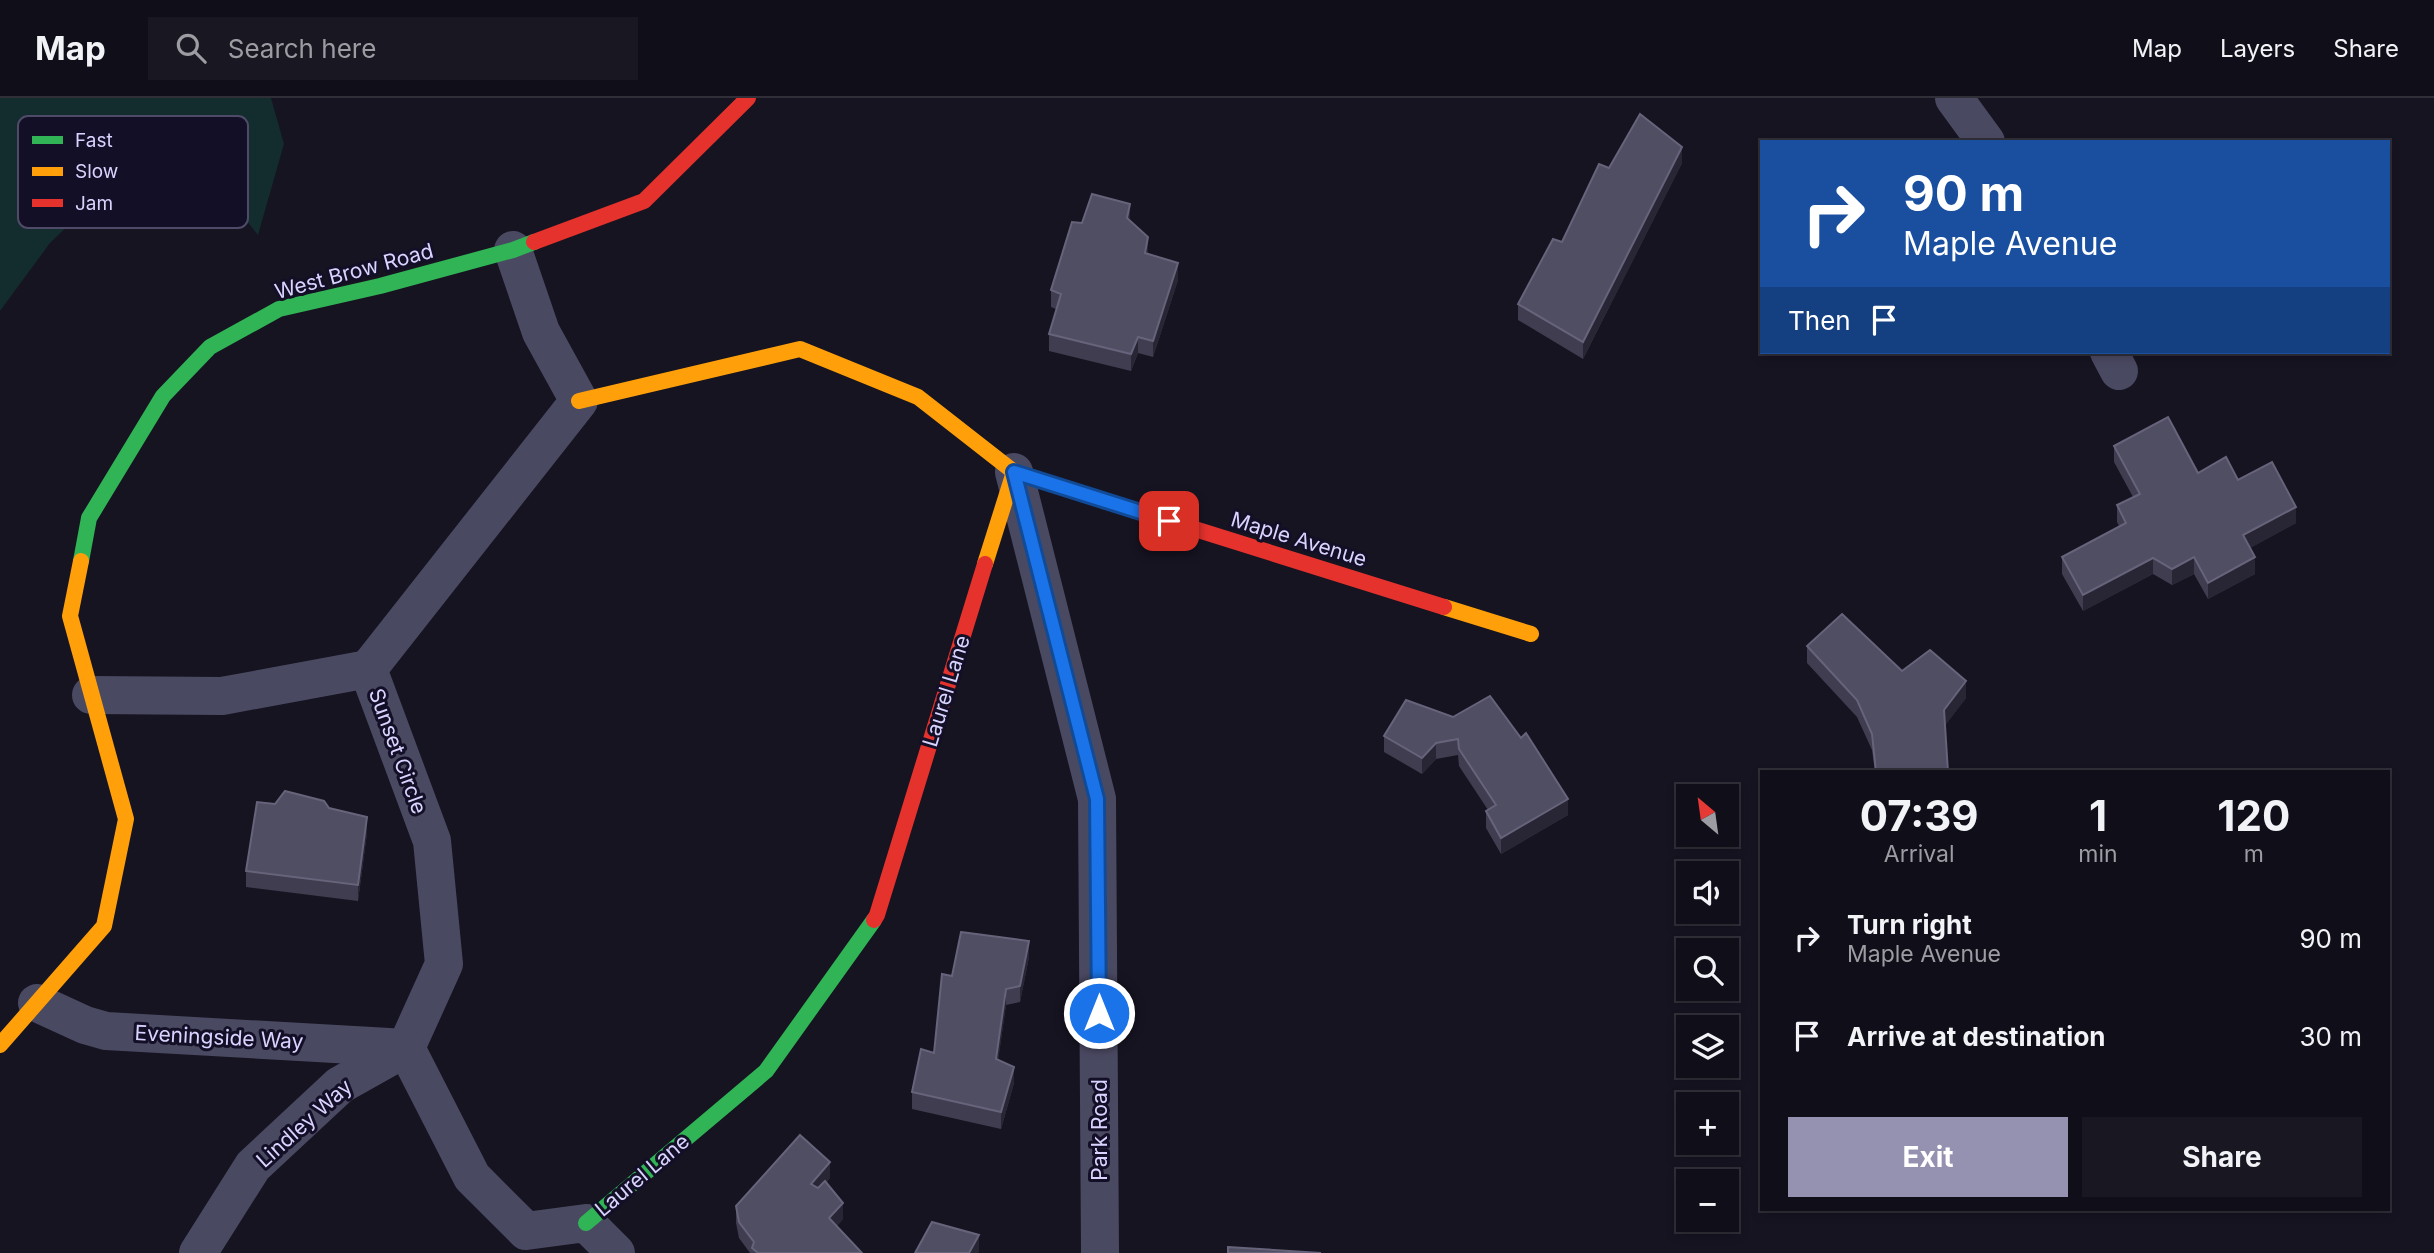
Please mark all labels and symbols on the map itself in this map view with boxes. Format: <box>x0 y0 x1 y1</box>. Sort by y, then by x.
legend <box>18 116 248 228</box>
text: Fast <box>75 129 113 152</box>
text: Slow <box>75 160 118 183</box>
text: Jam <box>75 192 113 215</box>
street label: West Brow Road <box>272 238 436 304</box>
pin <box>1139 491 1199 551</box>
street label: Maple Avenue <box>1228 506 1370 572</box>
street label: Laurel Lane <box>917 632 975 750</box>
street label: Sunset Circle <box>364 685 432 817</box>
north arrow <box>1676 784 1740 847</box>
position arrow <box>1062 976 1136 1050</box>
street label: Eveningside Way <box>134 1020 304 1054</box>
street label: Lindley Way <box>251 1074 357 1172</box>
street label: Park Road <box>1087 1079 1112 1181</box>
street label: Laurel Lane <box>590 1128 694 1222</box>

